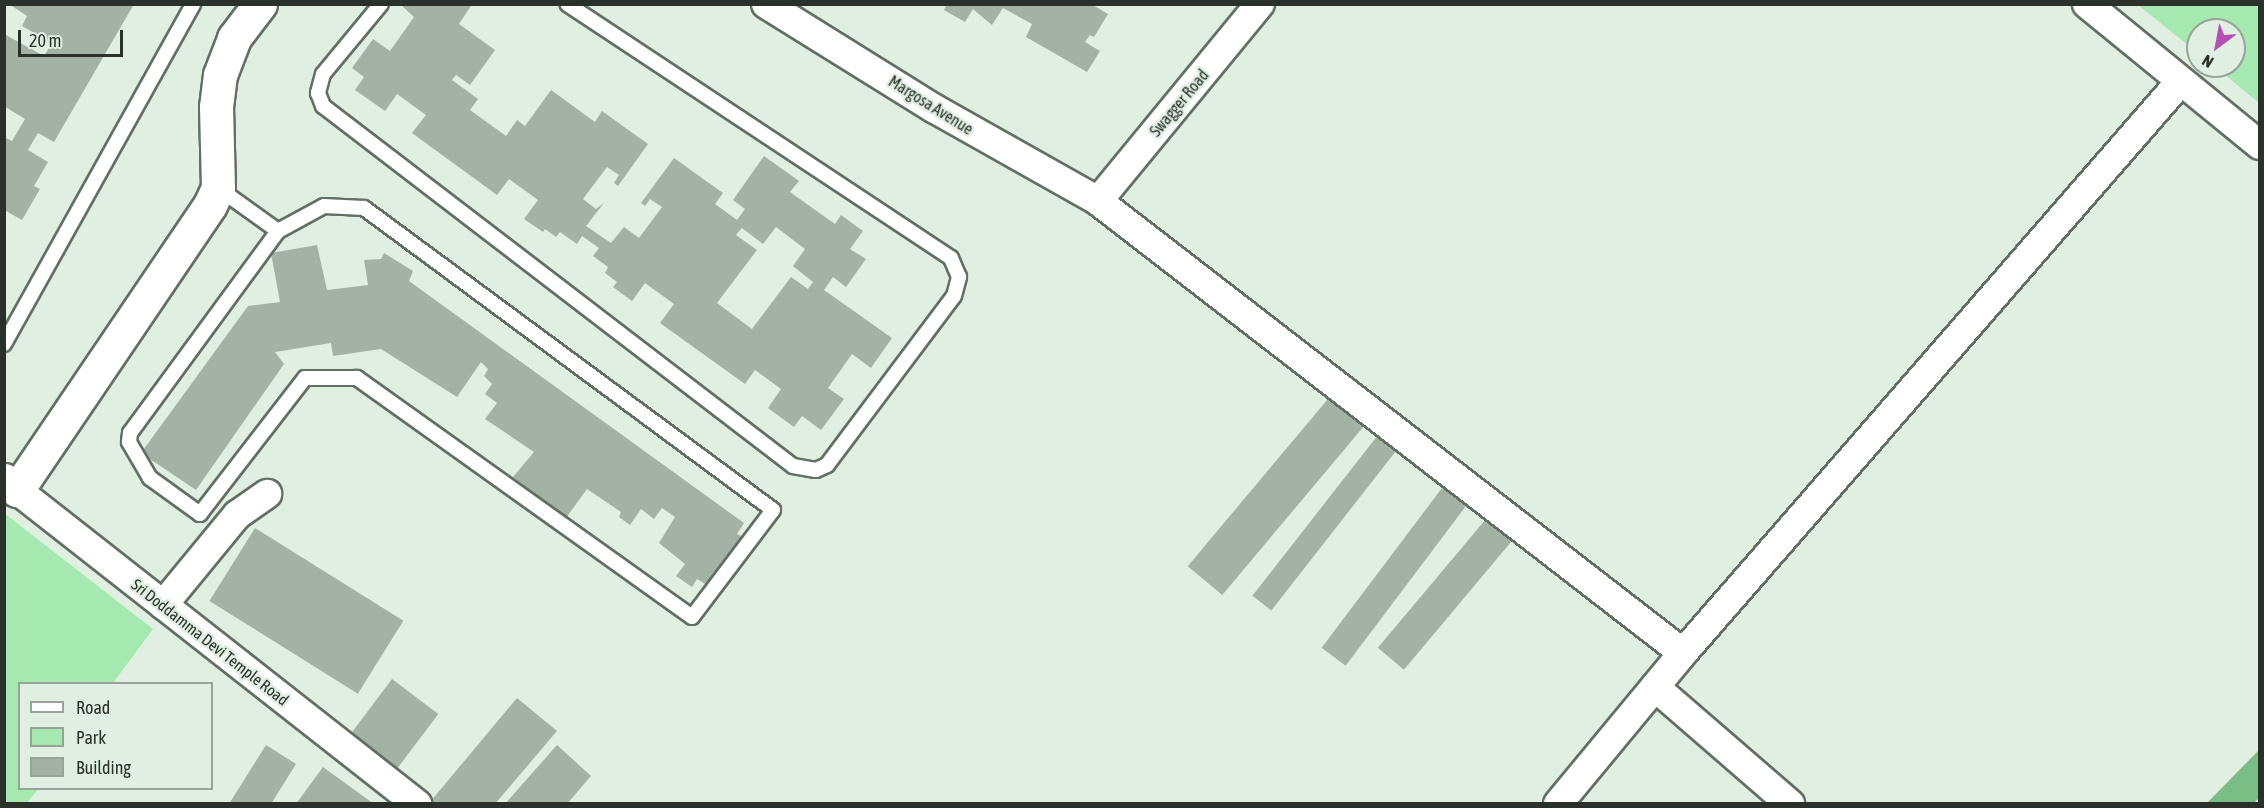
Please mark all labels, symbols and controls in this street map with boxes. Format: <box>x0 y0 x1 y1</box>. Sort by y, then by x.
scale bar <box>21 18 126 56</box>
north arrow <box>2186 18 2246 78</box>
text: 20 m <box>29 30 61 51</box>
text: N <box>2199 51 2216 72</box>
street label: Swagger Road <box>1146 66 1212 140</box>
street label: Margosa Avenue <box>885 71 977 139</box>
street label: Sri Doddamma Devi Temple Road <box>128 575 292 709</box>
legend <box>18 682 213 790</box>
text: Road <box>76 697 110 718</box>
text: Park <box>76 727 106 748</box>
text: Building <box>76 757 131 778</box>

